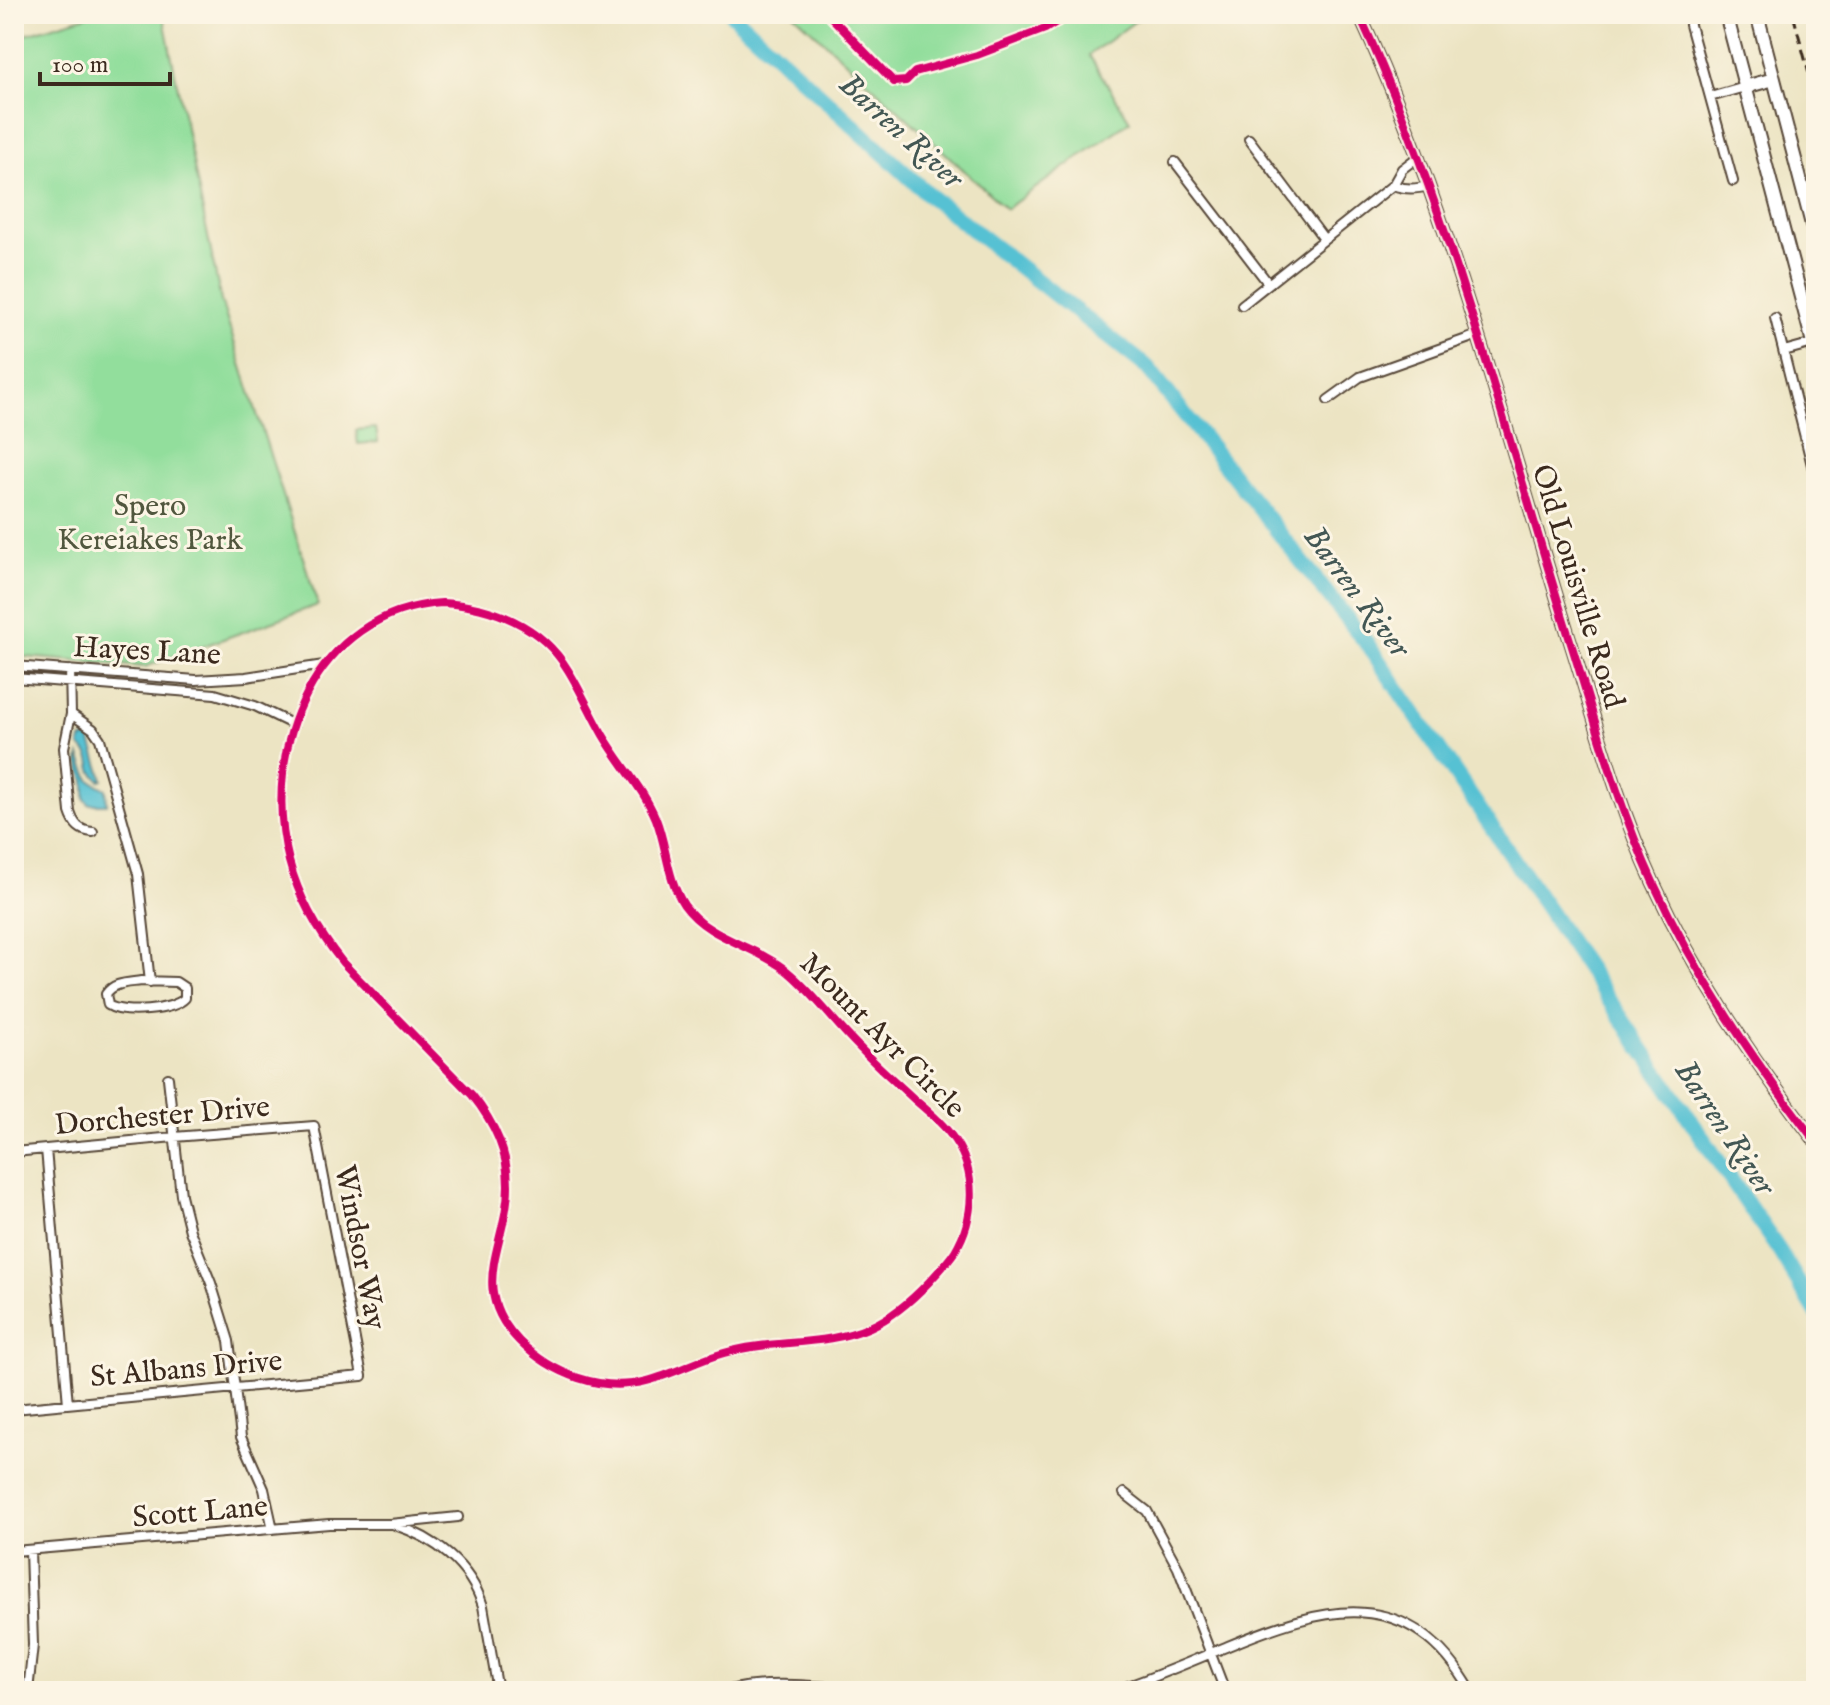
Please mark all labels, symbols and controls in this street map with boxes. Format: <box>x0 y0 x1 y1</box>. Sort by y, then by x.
scale bar <box>40 36 170 86</box>
text: 100 m <box>52 50 108 81</box>
water label: Barren River <box>829 65 973 200</box>
street label: Old Louisville Road <box>1522 460 1633 714</box>
park label: Spero Kereiakes Park <box>57 488 243 560</box>
water label: Barren River <box>1293 518 1420 668</box>
street label: Hayes Lane <box>72 629 222 675</box>
street label: Mount Ayr Circle <box>791 945 973 1127</box>
water label: Barren River <box>1664 1053 1785 1206</box>
street label: Dorchester Drive <box>53 1089 271 1145</box>
street label: Windsor Way <box>324 1162 394 1333</box>
street label: St Albans Drive <box>89 1343 284 1397</box>
street label: Scott Lane <box>131 1488 269 1538</box>

